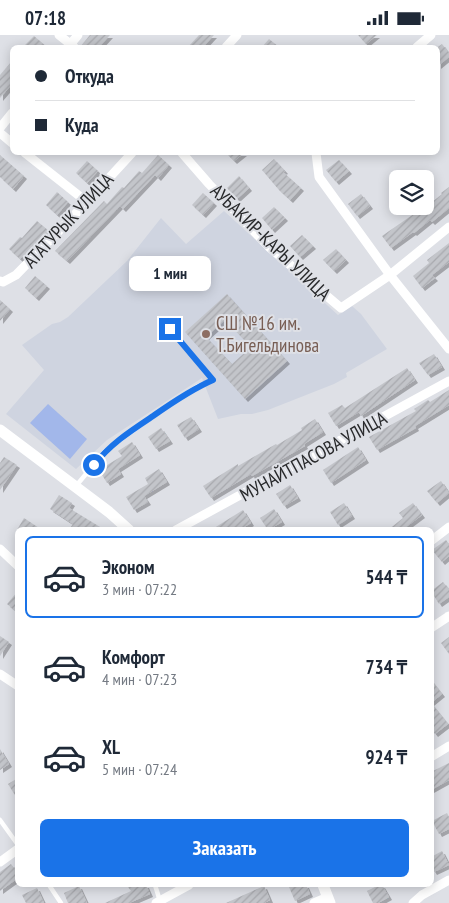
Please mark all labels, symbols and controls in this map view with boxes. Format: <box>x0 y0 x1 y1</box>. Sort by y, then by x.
text: 07:18 <box>25 6 66 30</box>
text: Откуда <box>65 64 114 88</box>
text: Куда <box>65 113 99 137</box>
street label: АТАТУРЫК УЛИЦА <box>18 167 118 273</box>
map controls <box>389 170 434 215</box>
button: layers <box>389 170 434 215</box>
street label: АУБАКИР-КАРЫ УЛИЦА <box>206 178 336 306</box>
callout: 1 мин <box>129 257 211 291</box>
text: 1 мин <box>153 263 187 283</box>
place label: СШ №16 им. Т.Бигельдинова <box>216 311 319 357</box>
route end <box>159 318 181 340</box>
marker: СШ №16 им. Т.Бигельдинова <box>200 328 212 340</box>
street label: МУНАЙТПАСОВА УЛИЦА <box>235 406 391 506</box>
route start <box>83 454 105 476</box>
icon: car <box>42 555 87 600</box>
text: Эконом <box>102 555 155 579</box>
text: 544 ₸ <box>365 565 407 589</box>
text: 3 мин · 07:22 <box>102 579 177 599</box>
icon: car <box>42 645 87 690</box>
text: Комфорт <box>102 645 165 669</box>
text: 734 ₸ <box>365 655 407 679</box>
text: 4 мин · 07:23 <box>102 669 177 689</box>
icon: car <box>42 735 87 780</box>
text: XL <box>102 735 120 759</box>
text: 924 ₸ <box>365 745 407 769</box>
text: 5 мин · 07:24 <box>102 759 177 779</box>
button: Заказать <box>40 819 409 877</box>

